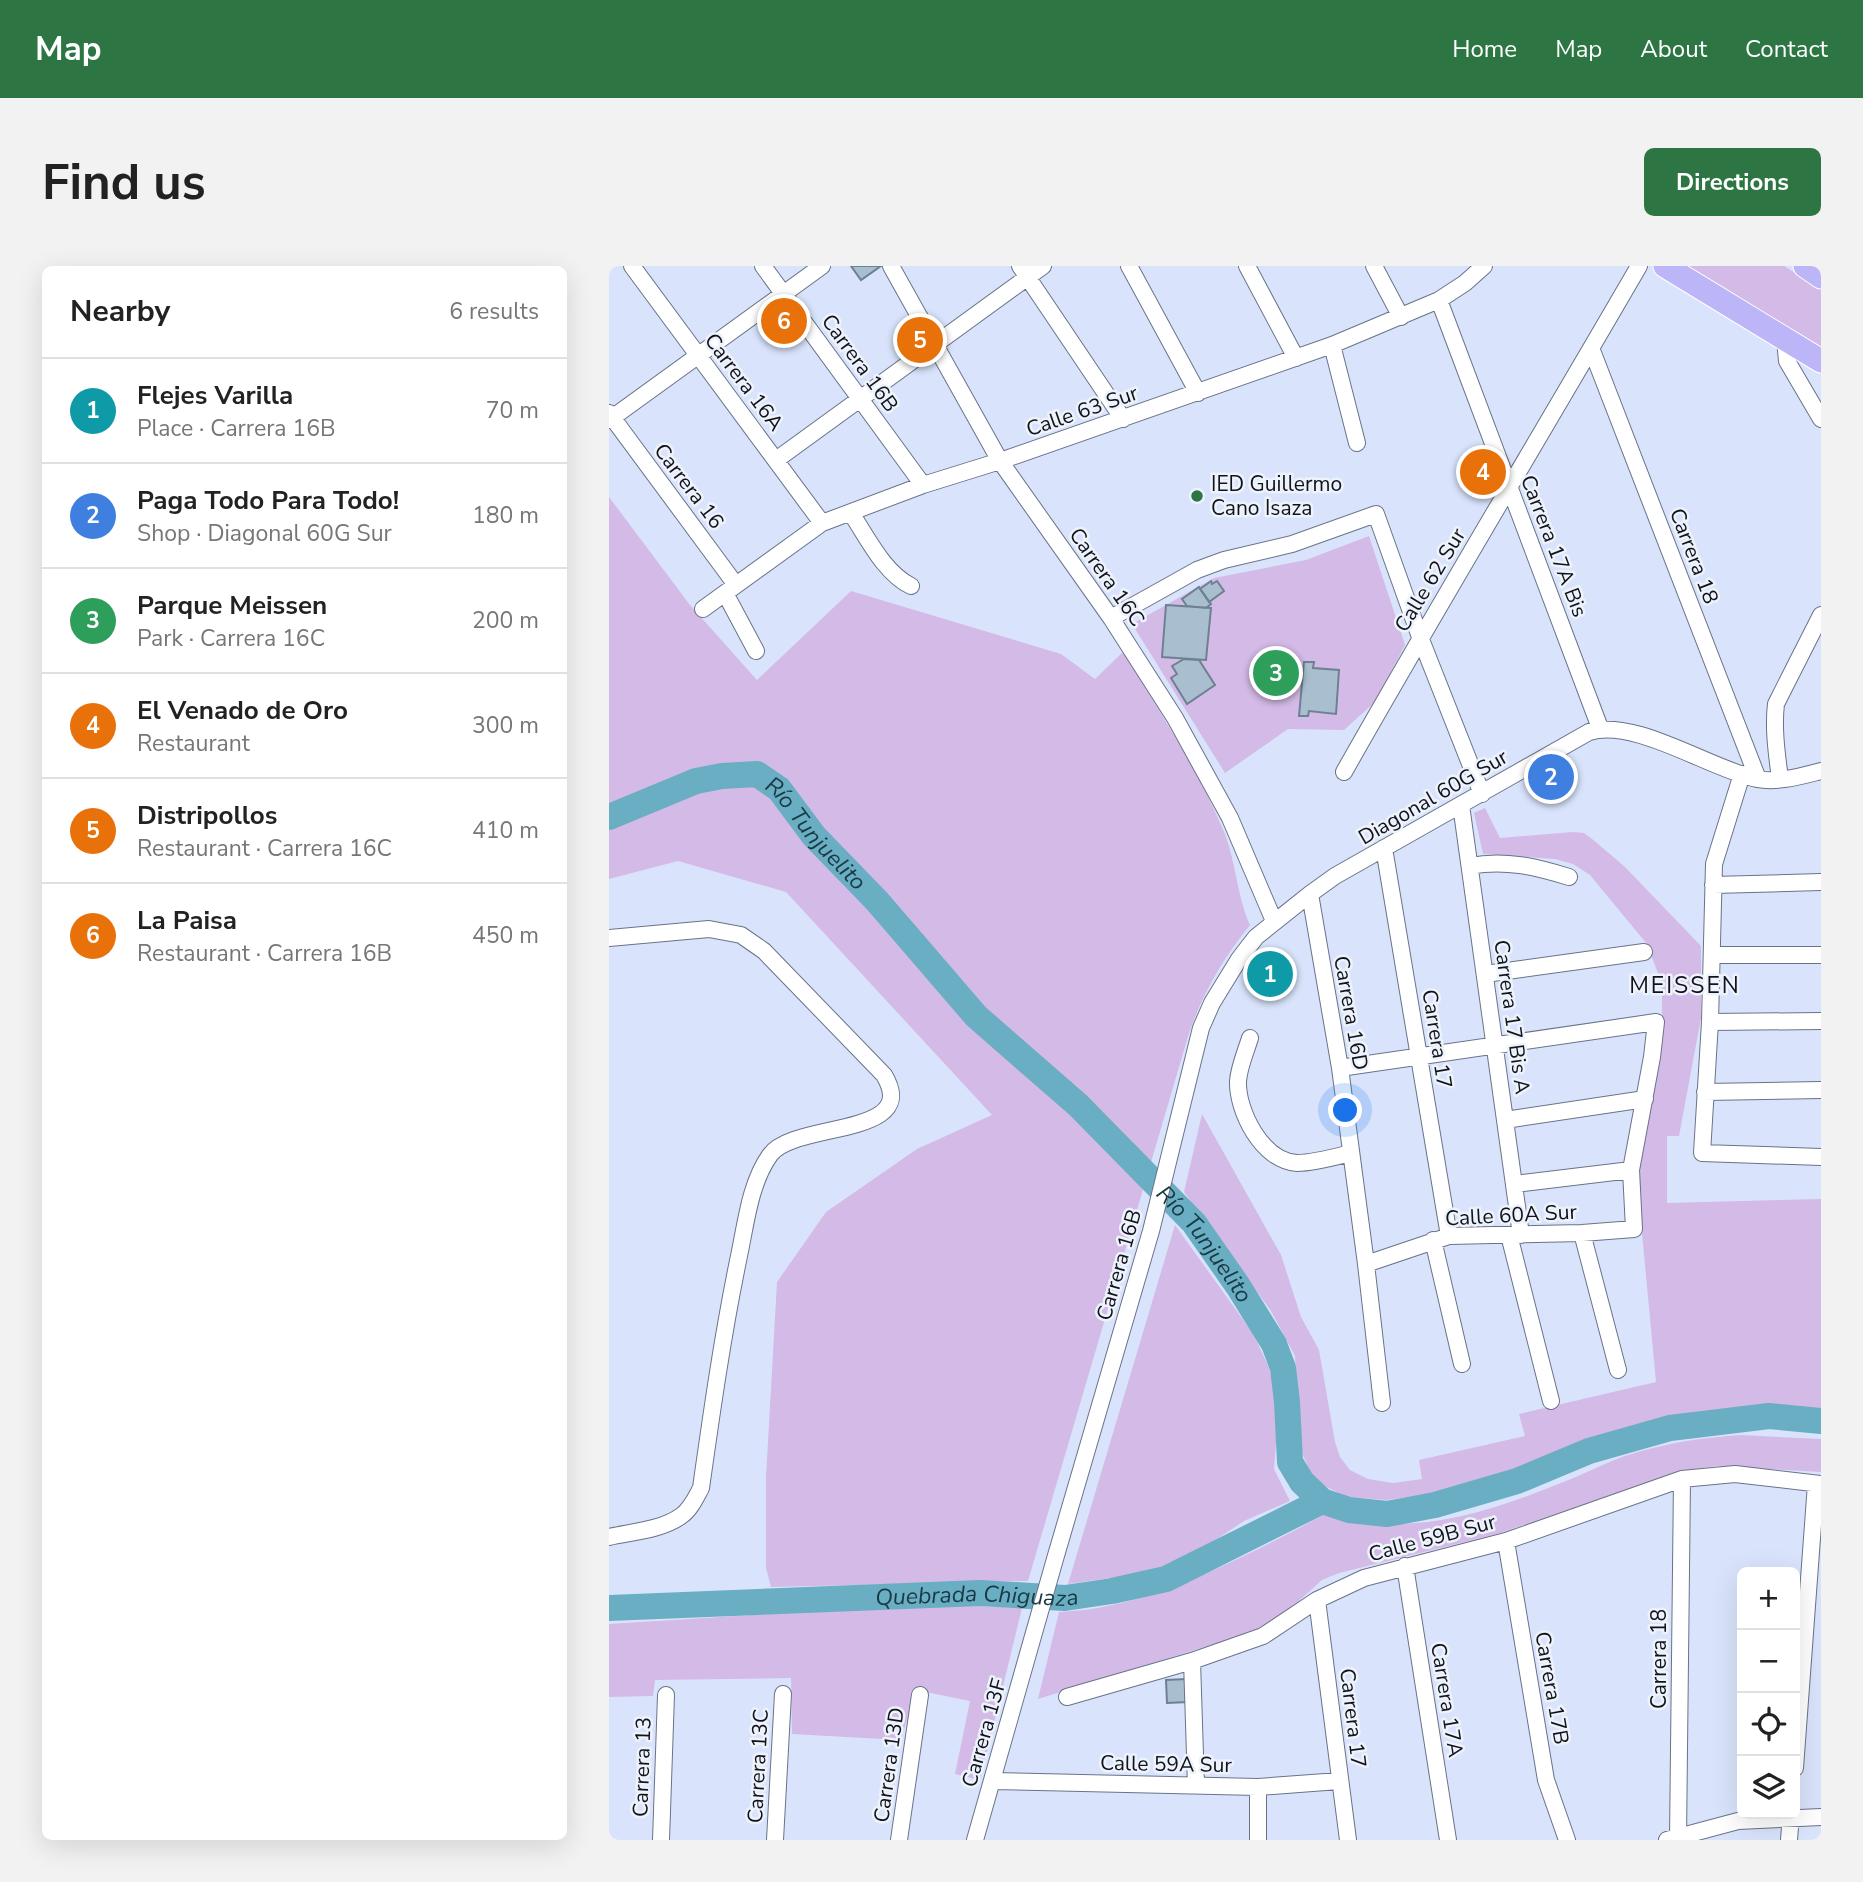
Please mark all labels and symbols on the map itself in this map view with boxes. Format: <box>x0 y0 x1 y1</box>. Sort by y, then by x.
pin: 6 <box>761 295 807 347</box>
street label: Carrera 16B <box>815 309 905 417</box>
pin: 5 <box>897 314 943 366</box>
street label: Carrera 16A <box>698 327 790 437</box>
street label: Calle 63 Sur <box>1022 379 1142 443</box>
street label: Carrera 16 <box>648 438 730 534</box>
pin: 4 <box>1460 446 1506 498</box>
place label: IED Guillermo Cano Isaza <box>1211 470 1342 522</box>
street label: Carrera 17A Bis <box>1514 471 1594 621</box>
marker: IED Guillermo Cano Isaza <box>1189 488 1205 504</box>
street label: Carrera 18 <box>1663 504 1725 608</box>
street label: Carrera 16C <box>1063 522 1151 632</box>
street label: Calle 62 Sur <box>1388 522 1472 637</box>
pin: 3 <box>1253 647 1299 699</box>
street label: Diagonal 60G Sur <box>1353 743 1513 851</box>
pin: 2 <box>1528 751 1574 803</box>
water label: Río Tunjuelito <box>759 769 873 897</box>
street label: Carrera 17 Bis A <box>1487 938 1537 1096</box>
pin: 1 <box>1247 948 1293 1000</box>
street label: Carrera 16D <box>1327 954 1375 1072</box>
district label: MEISSEN <box>1629 970 1741 1001</box>
street label: Carrera 17 <box>1415 987 1459 1091</box>
your location <box>1328 1093 1362 1127</box>
water label: Río Tunjuelito <box>1149 1179 1260 1309</box>
street label: Calle 60A Sur <box>1444 1198 1578 1232</box>
street label: Carrera 16B <box>1090 1206 1148 1324</box>
street label: Calle 59B Sur <box>1365 1507 1499 1568</box>
water label: Quebrada Chiguaza <box>874 1578 1080 1614</box>
street label: Carrera 18 <box>1645 1609 1673 1709</box>
street label: Carrera 17B <box>1528 1629 1576 1747</box>
street label: Carrera 17A <box>1424 1641 1470 1759</box>
street label: Carrera 17 <box>1333 1667 1373 1769</box>
street label: Carrera 13F <box>955 1675 1013 1791</box>
street label: Carrera 13D <box>867 1706 911 1824</box>
street label: Carrera 13C <box>741 1708 775 1824</box>
street label: Carrera 13 <box>626 1716 658 1818</box>
street label: Calle 59A Sur <box>1100 1749 1233 1779</box>

